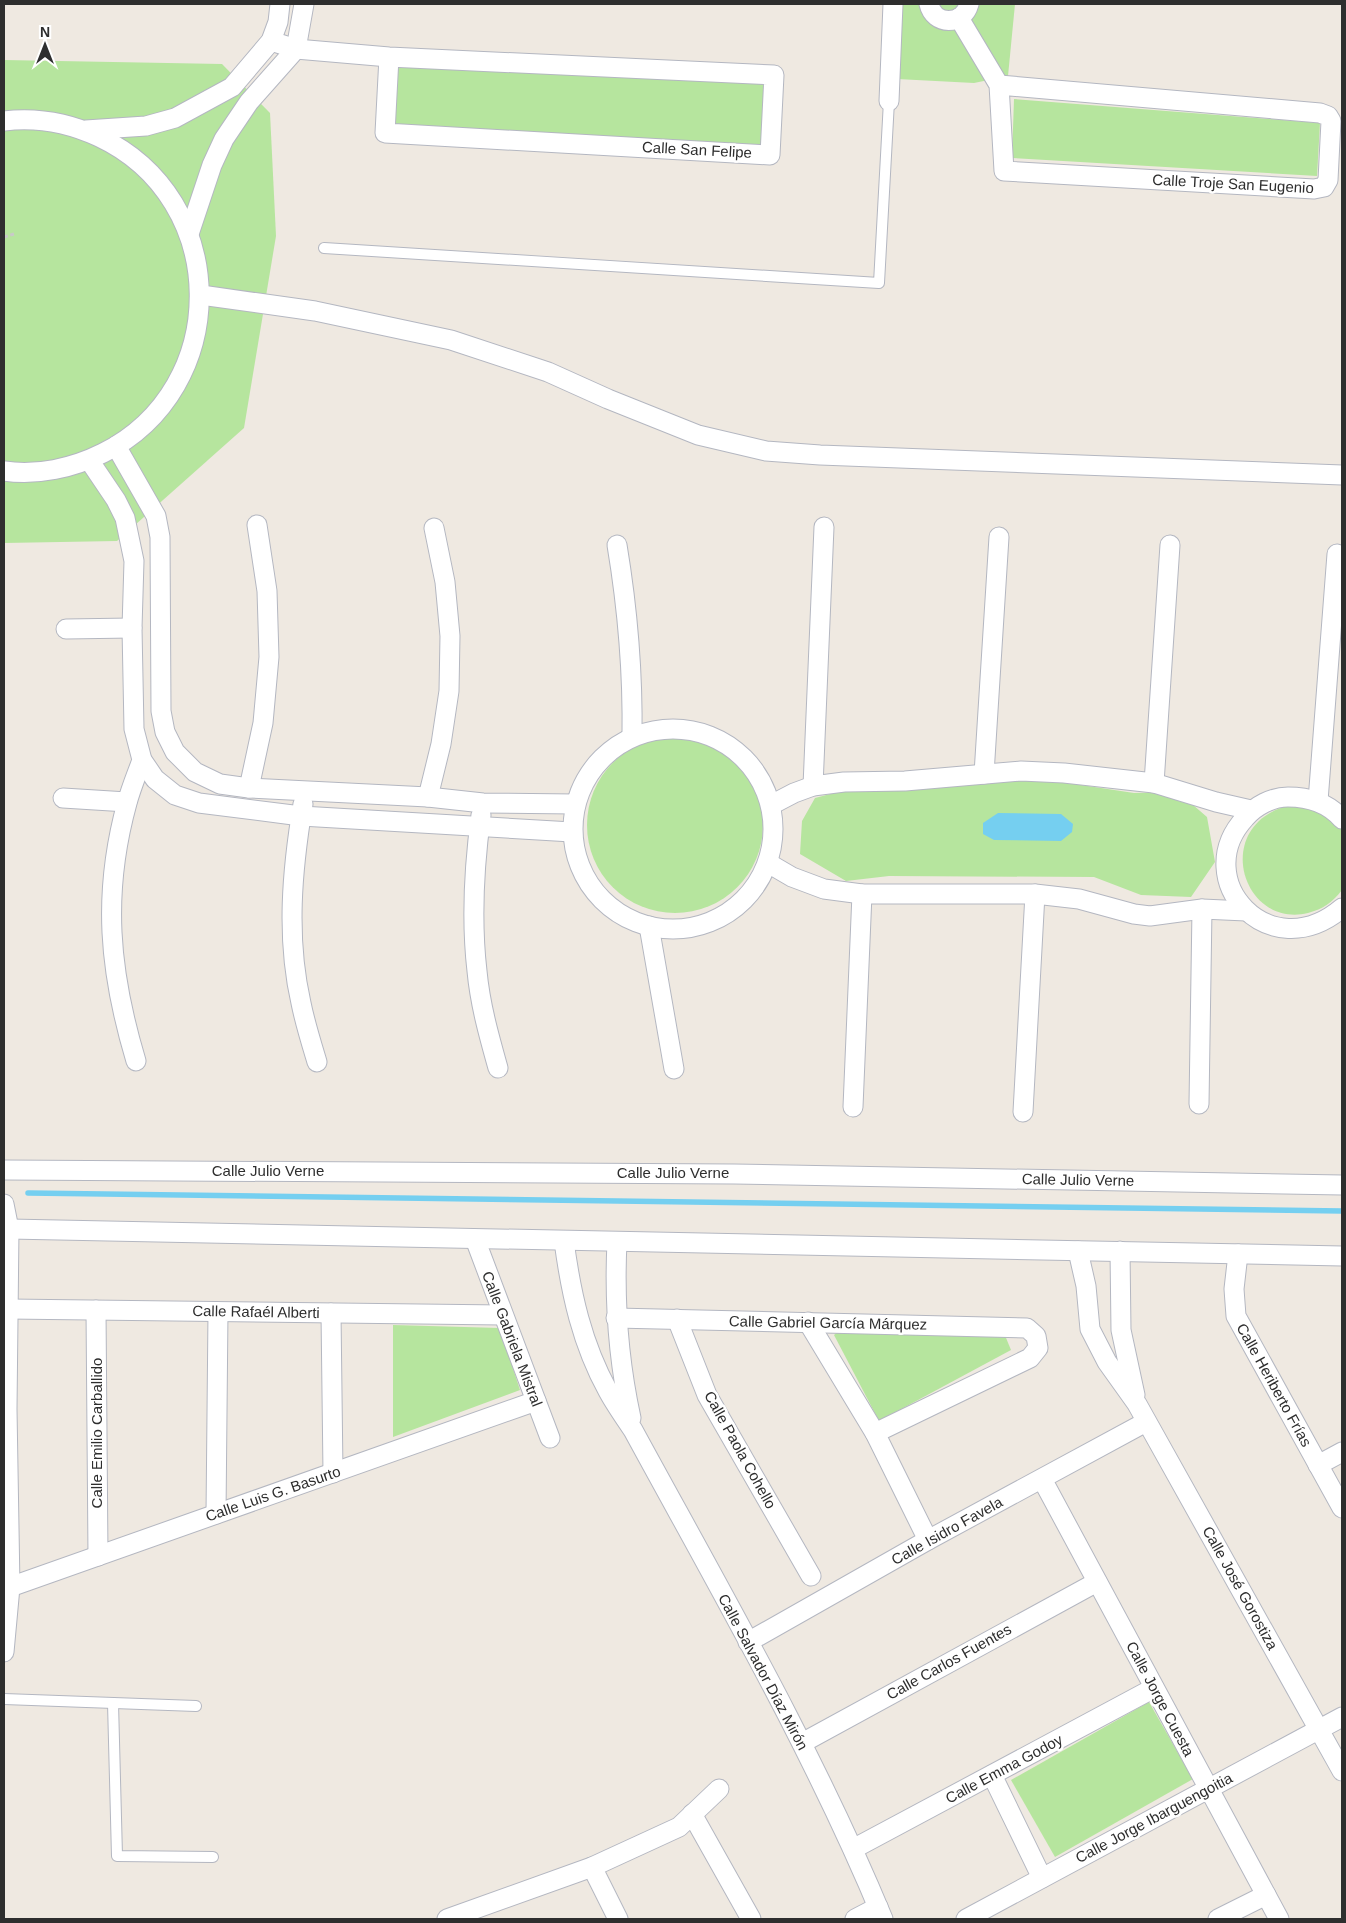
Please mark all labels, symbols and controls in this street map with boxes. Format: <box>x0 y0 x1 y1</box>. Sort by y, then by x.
north arrow <box>20 20 70 70</box>
text: N <box>40 24 50 40</box>
street label: Calle San Felipe <box>642 138 752 161</box>
street label: Calle Troje San Eugenio <box>1152 171 1314 196</box>
street label: Calle Julio Verne <box>212 1162 324 1179</box>
street label: Calle Julio Verne <box>617 1164 729 1181</box>
street label: Calle Julio Verne <box>1022 1170 1134 1189</box>
street label: Calle Gabriela Mistral <box>479 1269 546 1409</box>
street label: Calle Rafaél Alberti <box>192 1302 320 1321</box>
street label: Calle Gabriel García Márquez <box>729 1312 927 1333</box>
street label: Calle Heriberto Frías <box>1233 1320 1315 1449</box>
street label: Calle Emilio Carballido <box>88 1358 105 1508</box>
street label: Calle Paola Cohello <box>701 1388 780 1511</box>
street label: Calle Luis G. Basurto <box>203 1462 343 1525</box>
street label: Calle Isidro Favela <box>888 1493 1006 1568</box>
street label: Calle José Gorostiza <box>1199 1523 1282 1653</box>
street label: Calle Salvador Díaz Mirón <box>715 1591 812 1753</box>
street label: Calle Carlos Fuentes <box>883 1620 1014 1703</box>
street label: Calle Jorge Cuesta <box>1123 1638 1198 1760</box>
street label: Calle Emma Godoy <box>942 1730 1066 1807</box>
street label: Calle Jorge Ibarguengoitia <box>1072 1769 1236 1866</box>

